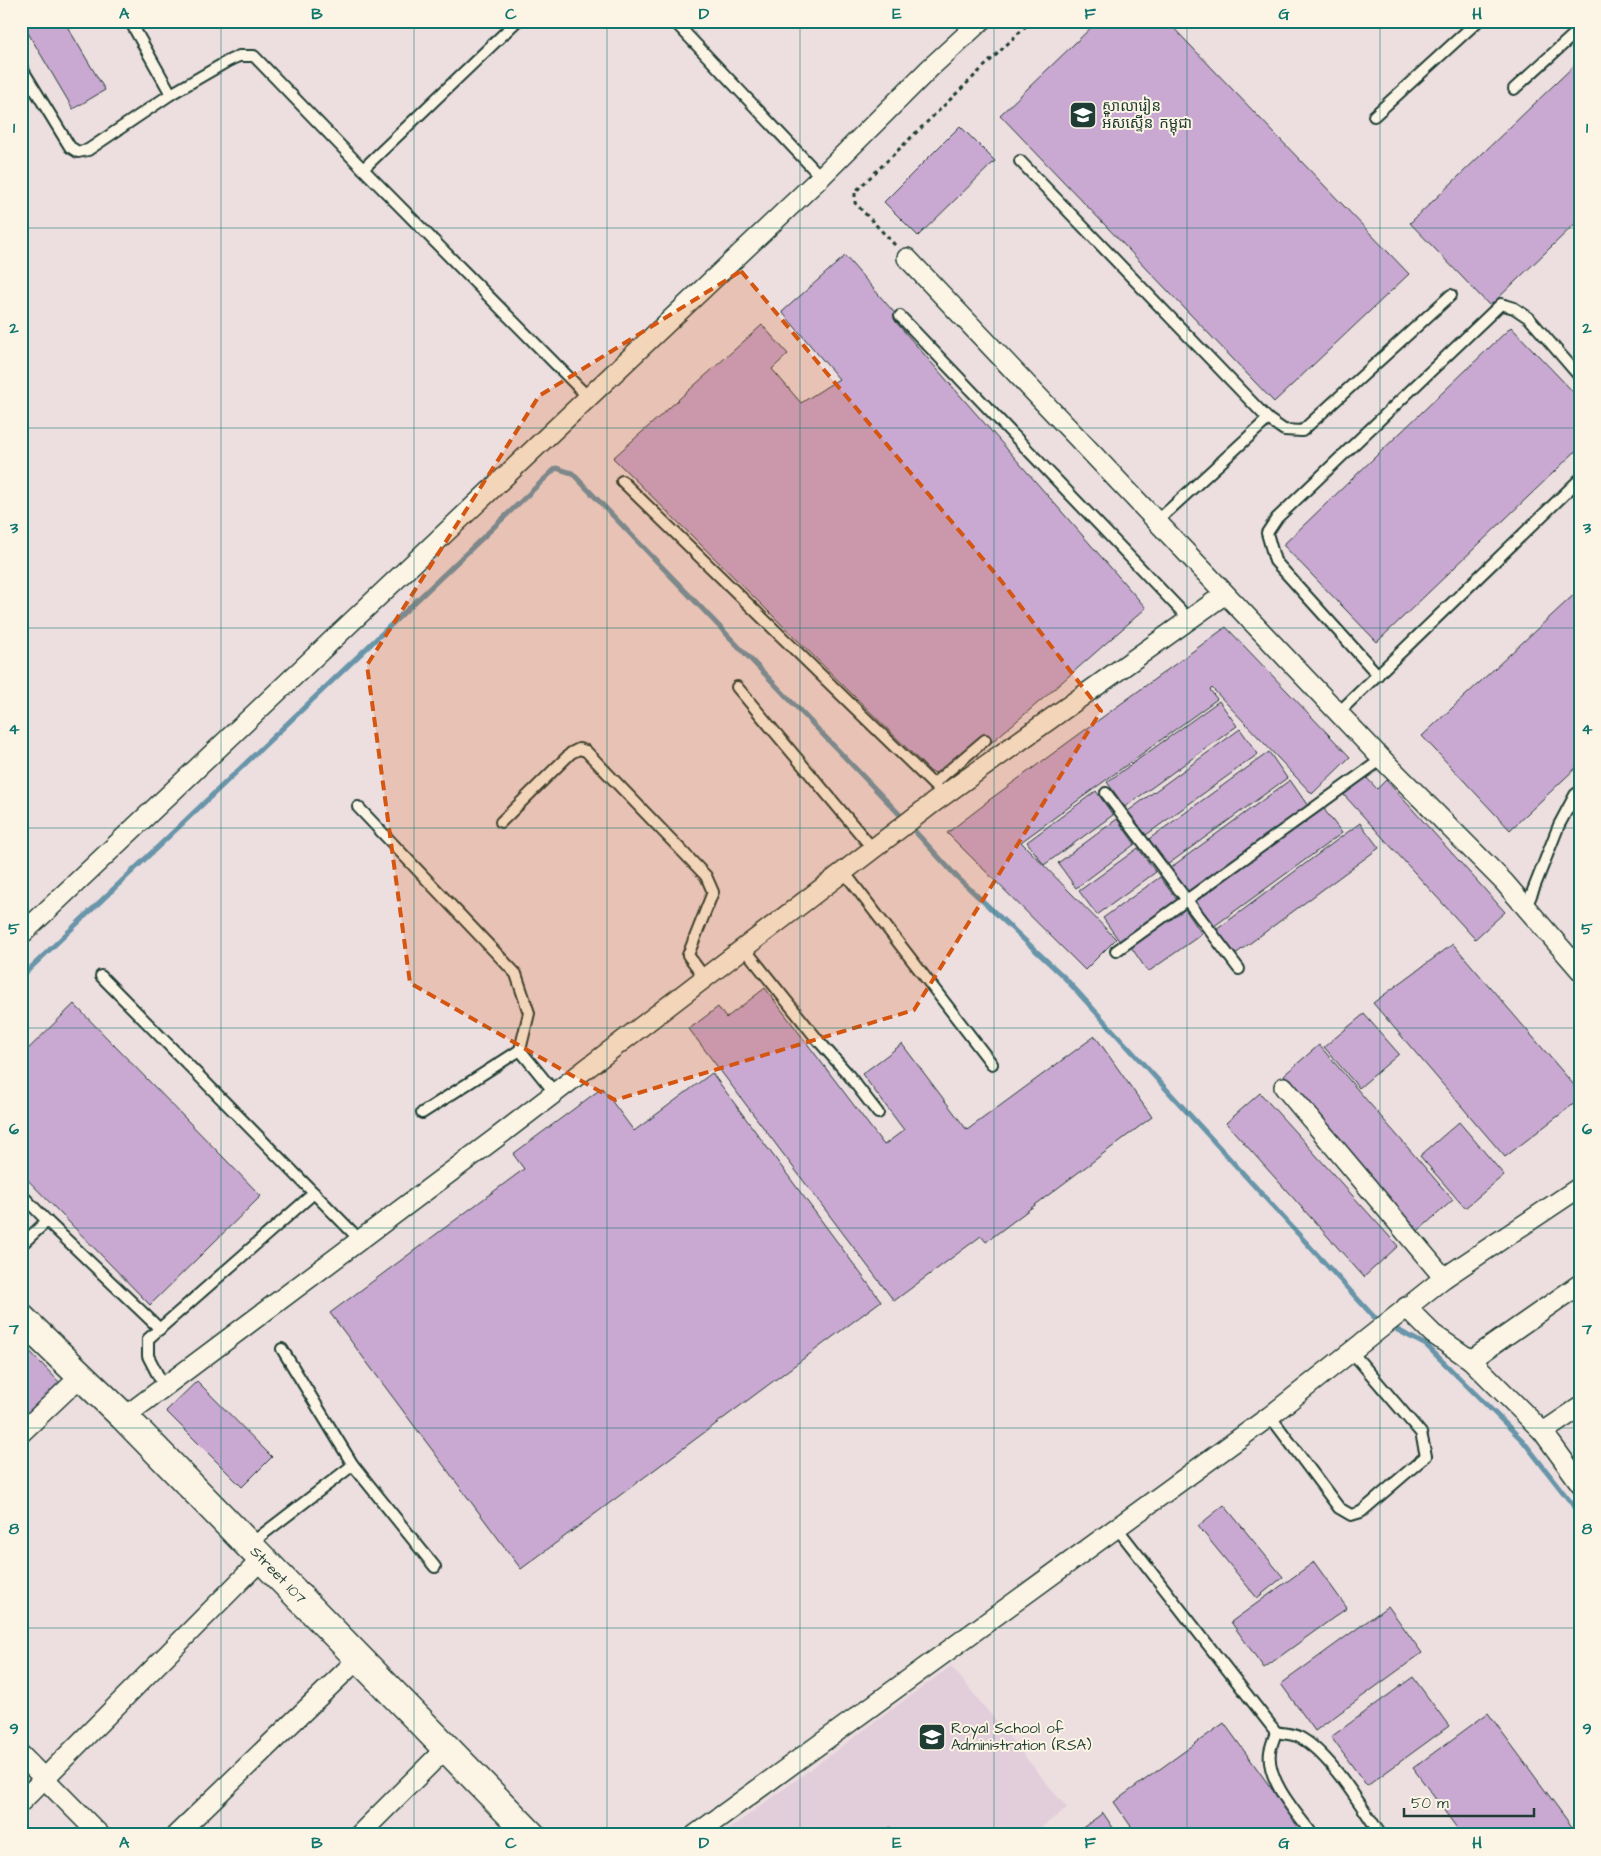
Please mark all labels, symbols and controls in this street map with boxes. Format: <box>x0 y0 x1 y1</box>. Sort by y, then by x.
text: A <box>119 3 130 25</box>
text: B <box>311 3 323 25</box>
text: C <box>505 3 517 25</box>
text: D <box>699 3 710 25</box>
text: E <box>892 3 902 25</box>
text: F <box>1084 3 1096 25</box>
text: G <box>1278 3 1290 25</box>
text: H <box>1472 3 1482 25</box>
place label: សាលារៀន អ៉ិសស្ទើន កម្ពុជា <box>1102 96 1192 136</box>
school or university icon: សាលារៀន អ៉ិសស្ទើន កម្ពុជា <box>1068 100 1098 130</box>
text: 1 <box>13 117 16 139</box>
text: 1 <box>1586 117 1589 139</box>
text: 2 <box>8 317 19 339</box>
text: 2 <box>1581 317 1592 339</box>
text: 3 <box>9 517 19 539</box>
text: 3 <box>1582 517 1592 539</box>
text: 4 <box>9 718 20 740</box>
text: 4 <box>1582 718 1593 740</box>
text: 5 <box>8 918 20 940</box>
text: 5 <box>1581 918 1593 940</box>
text: 6 <box>9 1118 19 1140</box>
text: 6 <box>1582 1118 1592 1140</box>
text: 7 <box>8 1318 19 1340</box>
text: 7 <box>1581 1318 1592 1340</box>
text: 8 <box>9 1518 20 1540</box>
text: 8 <box>1582 1518 1593 1540</box>
street label: Street 107 <box>245 1541 311 1609</box>
text: 9 <box>9 1718 19 1740</box>
place label: Royal School of Administration (RSA) <box>951 1718 1091 1756</box>
text: 9 <box>1582 1718 1592 1740</box>
school or university icon: Royal School of Administration (RSA) <box>917 1722 947 1752</box>
scale bar <box>1404 1786 1534 1818</box>
text: 50 m <box>1411 1793 1449 1814</box>
text: A <box>119 1832 130 1854</box>
text: B <box>311 1832 323 1854</box>
text: C <box>505 1832 517 1854</box>
text: D <box>699 1832 710 1854</box>
text: E <box>892 1832 902 1854</box>
text: F <box>1084 1832 1096 1854</box>
text: G <box>1278 1832 1290 1854</box>
text: H <box>1472 1832 1482 1854</box>

